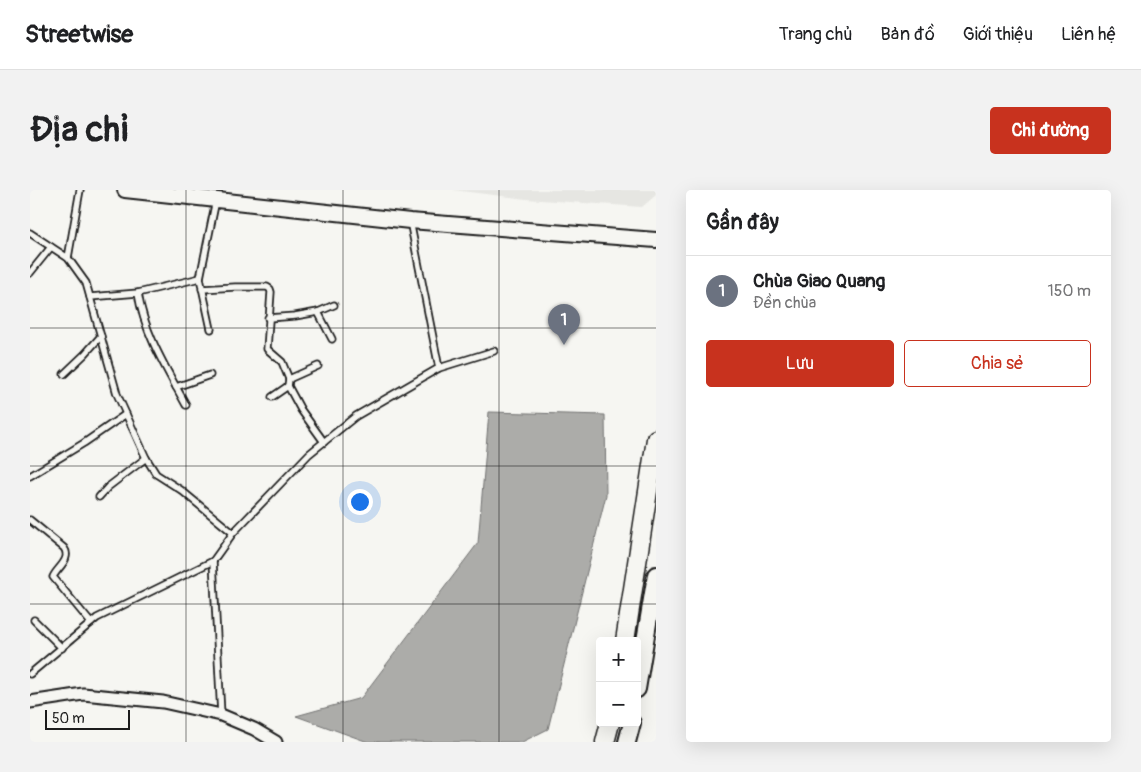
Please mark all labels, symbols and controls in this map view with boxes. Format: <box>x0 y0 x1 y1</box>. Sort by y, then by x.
text: Streetwise <box>25 20 133 49</box>
text: Trang chủ <box>779 23 853 46</box>
text: Bản đồ <box>881 23 935 46</box>
text: Giới thiệu <box>963 23 1033 46</box>
text: Liên hệ <box>1061 23 1116 46</box>
button: Chỉ đường <box>990 107 1111 154</box>
text: Địa chỉ <box>30 108 129 152</box>
text: Gần đây <box>706 209 779 236</box>
text: Chùa Giao Quang <box>753 269 885 293</box>
text: 1 <box>719 281 725 301</box>
text: 150 m <box>1047 281 1091 301</box>
text: Đền chùa <box>753 293 816 313</box>
pin: 1 <box>548 304 580 345</box>
button: Lưu <box>706 340 894 387</box>
button: Chia sẻ <box>904 340 1091 387</box>
your location <box>347 489 373 515</box>
map controls <box>596 637 641 727</box>
button: + <box>596 637 641 682</box>
button: − <box>596 682 641 727</box>
scale bar <box>45 707 130 730</box>
text: 50 m <box>52 710 85 727</box>

